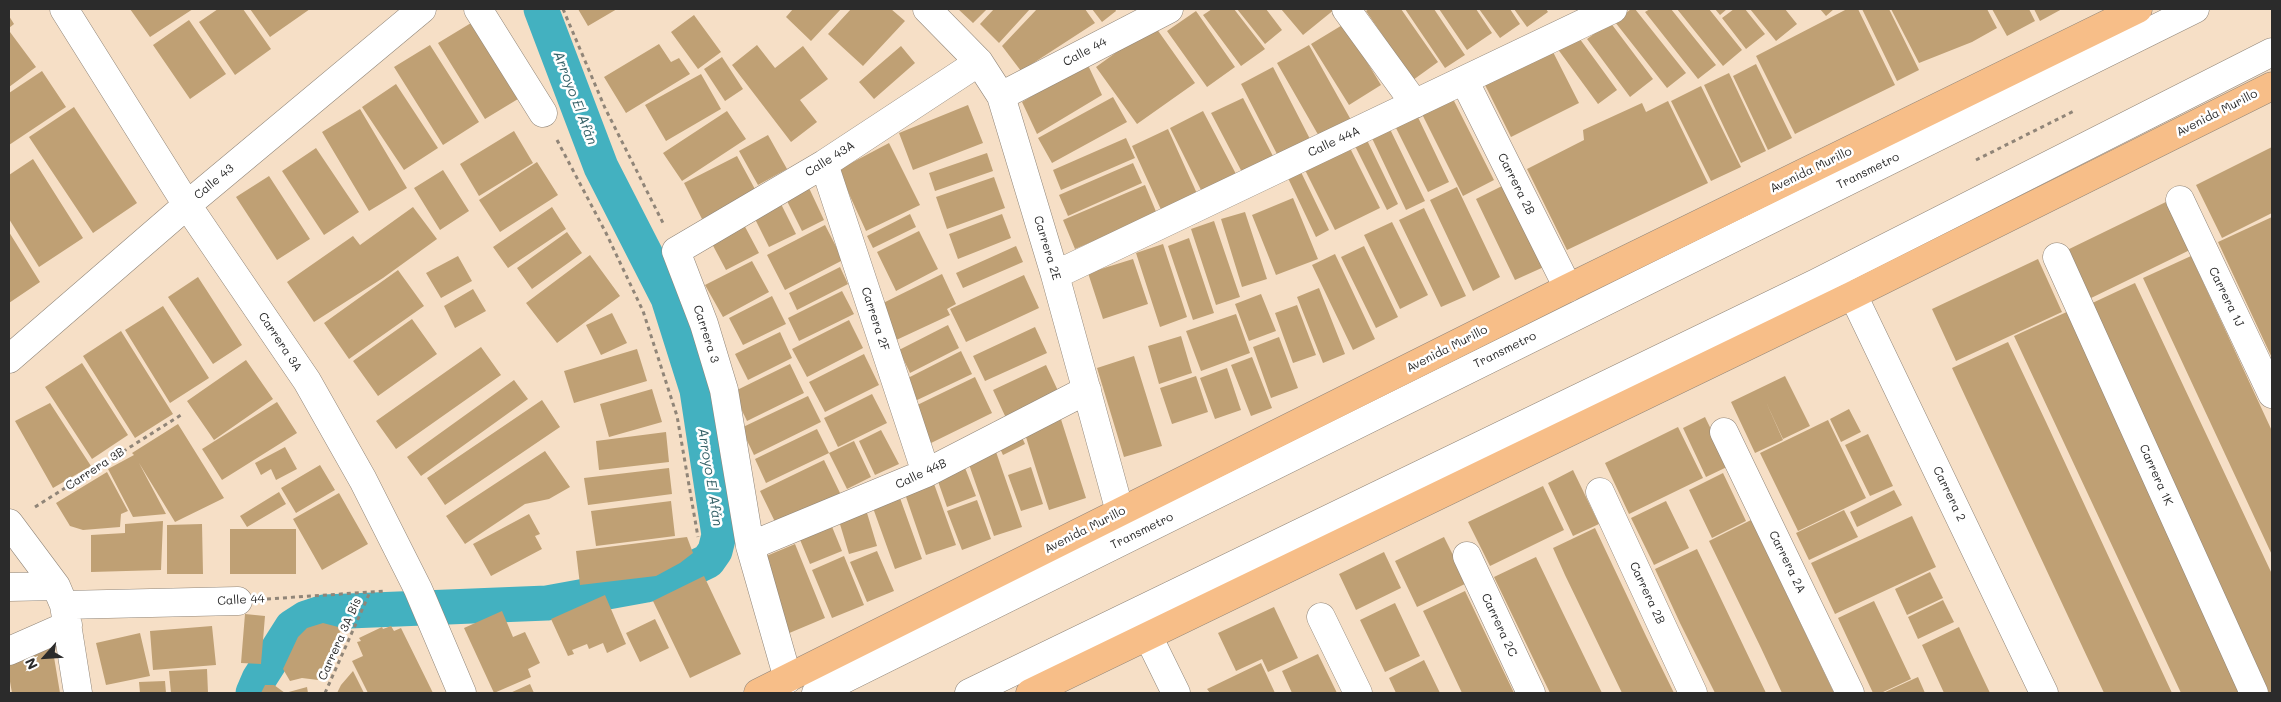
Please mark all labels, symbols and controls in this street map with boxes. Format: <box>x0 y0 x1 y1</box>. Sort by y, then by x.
street label: Calle 44 <box>1061 35 1109 69</box>
water label: Arroyo El Afán <box>549 49 601 147</box>
street label: Avenida Murillo <box>2174 86 2260 140</box>
street label: Calle 44A <box>1306 124 1362 160</box>
street label: Calle 43A <box>803 138 857 180</box>
street label: Avenida Murillo <box>1768 144 1854 196</box>
street label: Transmetro <box>1834 150 1902 192</box>
street label: Carrera 2B <box>1494 151 1538 217</box>
street label: Calle 43 <box>191 161 237 203</box>
street label: Carrera 2E <box>1030 214 1064 282</box>
street label: Carrera 1J <box>2205 265 2247 329</box>
street label: Carrera 2F <box>858 285 892 353</box>
street label: Carrera 3 <box>690 303 722 365</box>
street label: Carrera 3A <box>255 310 305 374</box>
street label: Avenida Murillo <box>1404 322 1490 376</box>
street label: Transmetro <box>1471 329 1539 371</box>
water label: Arroyo El Afán <box>694 427 726 527</box>
street label: Carrera 1K <box>2136 442 2176 508</box>
street label: Carrera 3B <box>63 445 127 493</box>
street label: Calle 44B <box>893 456 949 492</box>
street label: Carrera 2 <box>1929 464 1969 524</box>
street label: Avenida Murillo <box>1042 503 1128 557</box>
street label: Transmetro <box>1108 510 1176 552</box>
street label: Carrera 2A <box>1766 528 1808 596</box>
street label: Carrera 2B <box>1626 560 1668 626</box>
street label: Carrera 2C <box>1478 591 1520 659</box>
street label: Calle 44 <box>217 592 265 608</box>
street label: Carrera 3A Bis <box>315 595 365 683</box>
north arrow <box>20 632 70 682</box>
text: N <box>20 655 42 673</box>

